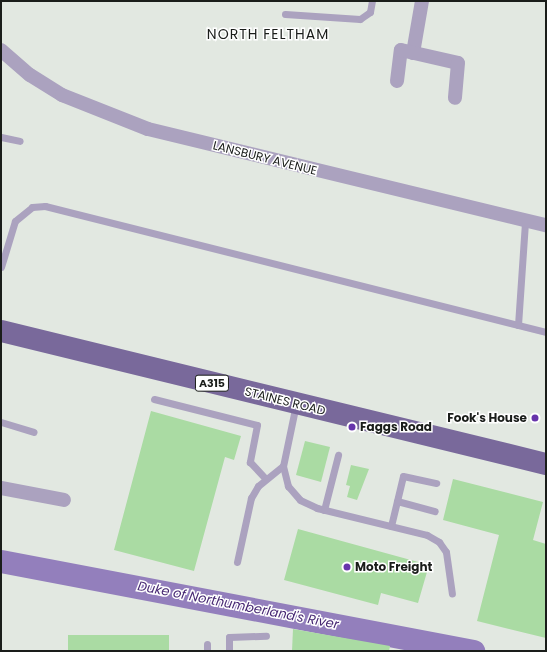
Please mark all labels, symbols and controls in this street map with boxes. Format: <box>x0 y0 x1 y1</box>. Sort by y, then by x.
district label: NORTH FELTHAM <box>207 26 329 42</box>
street label: LANSBURY AVENUE <box>211 138 319 178</box>
road number: A315 <box>194 374 230 392</box>
street label: STAINES ROAD <box>243 384 327 418</box>
place label: Fook's House <box>447 411 527 425</box>
marker: Fook's House <box>530 413 540 423</box>
place label: Faggs Road <box>360 420 432 434</box>
marker: Faggs Road <box>347 422 357 432</box>
place label: Moto Freight <box>355 560 432 574</box>
marker: Moto Freight <box>342 562 352 572</box>
water label: Duke of Northumberland's River <box>136 579 340 633</box>

